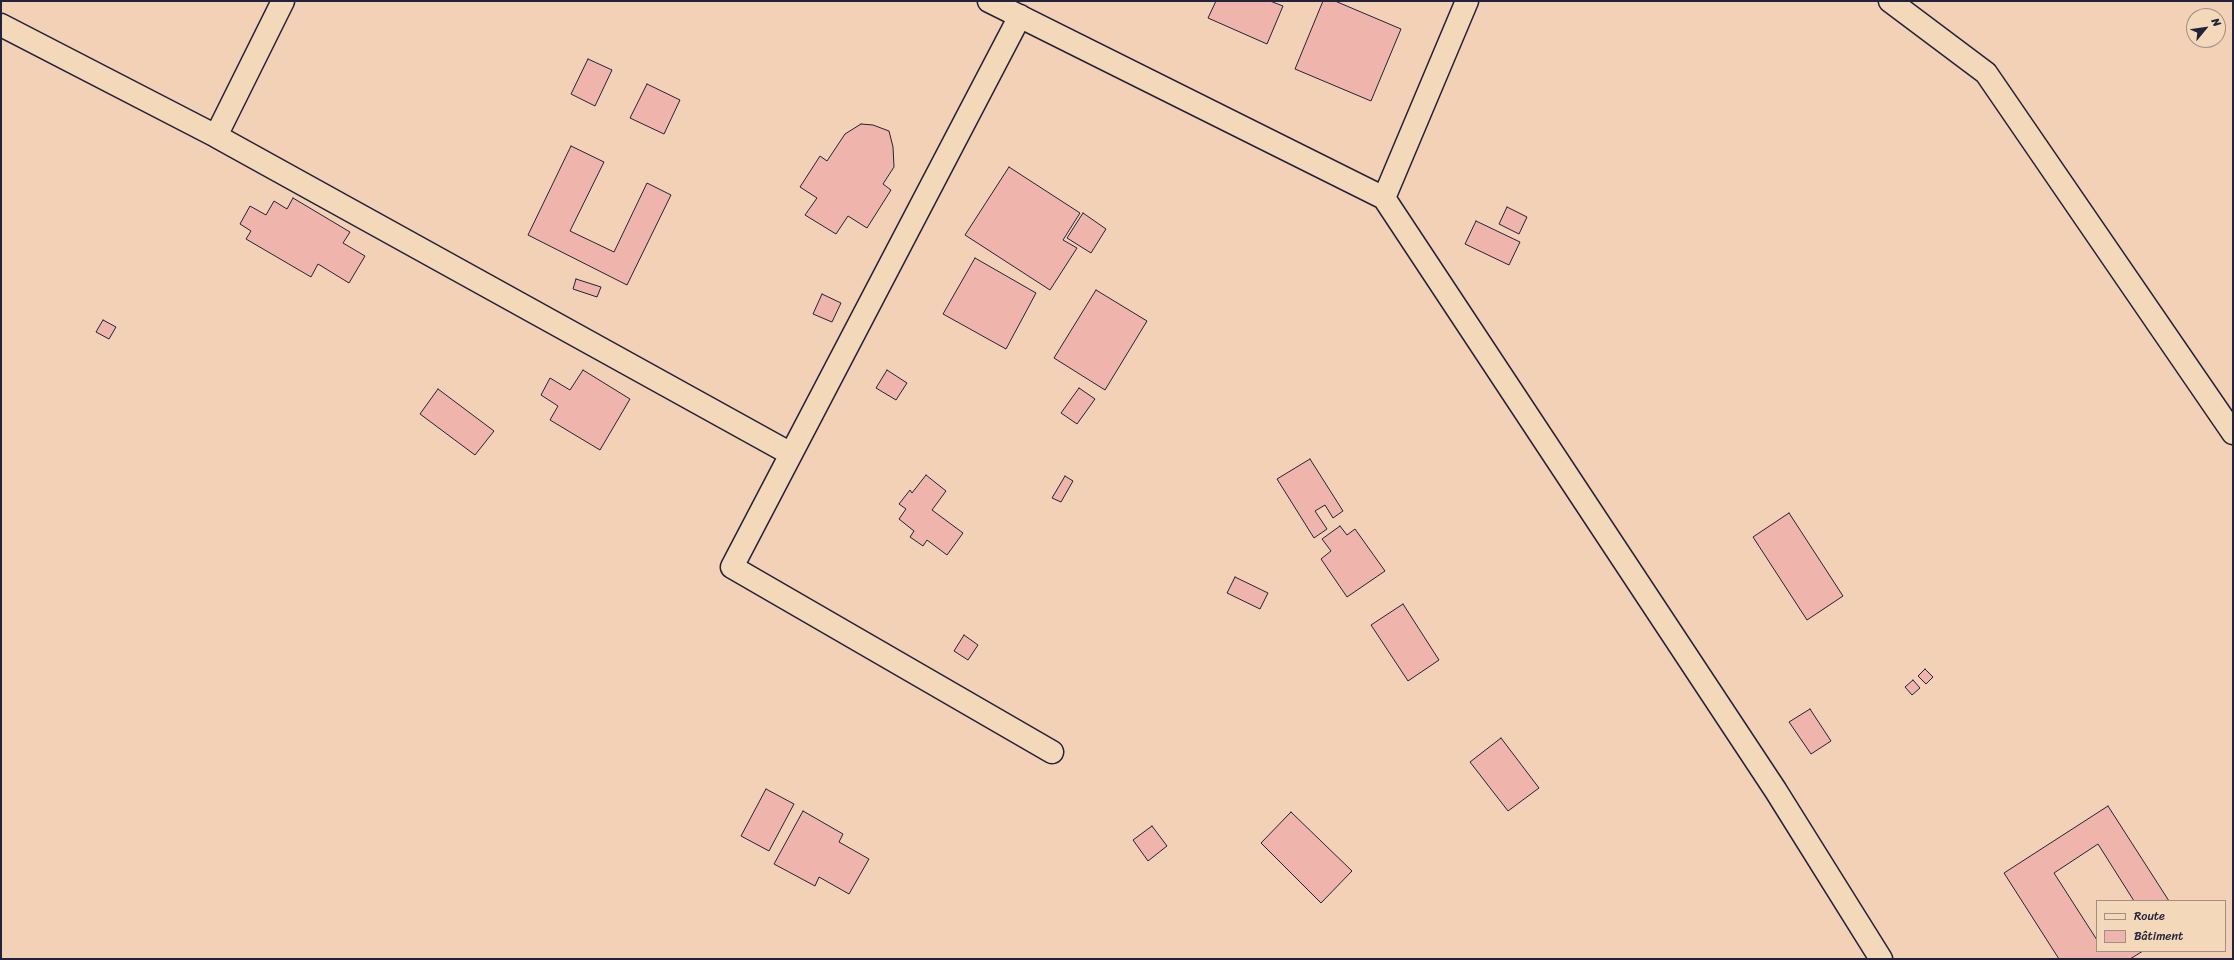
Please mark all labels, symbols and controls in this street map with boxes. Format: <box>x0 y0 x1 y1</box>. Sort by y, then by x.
north arrow <box>2186 8 2226 48</box>
text: N <box>2206 14 2226 30</box>
legend <box>2096 900 2226 952</box>
text: Route <box>2134 905 2165 927</box>
text: Bâtiment <box>2134 925 2183 947</box>

